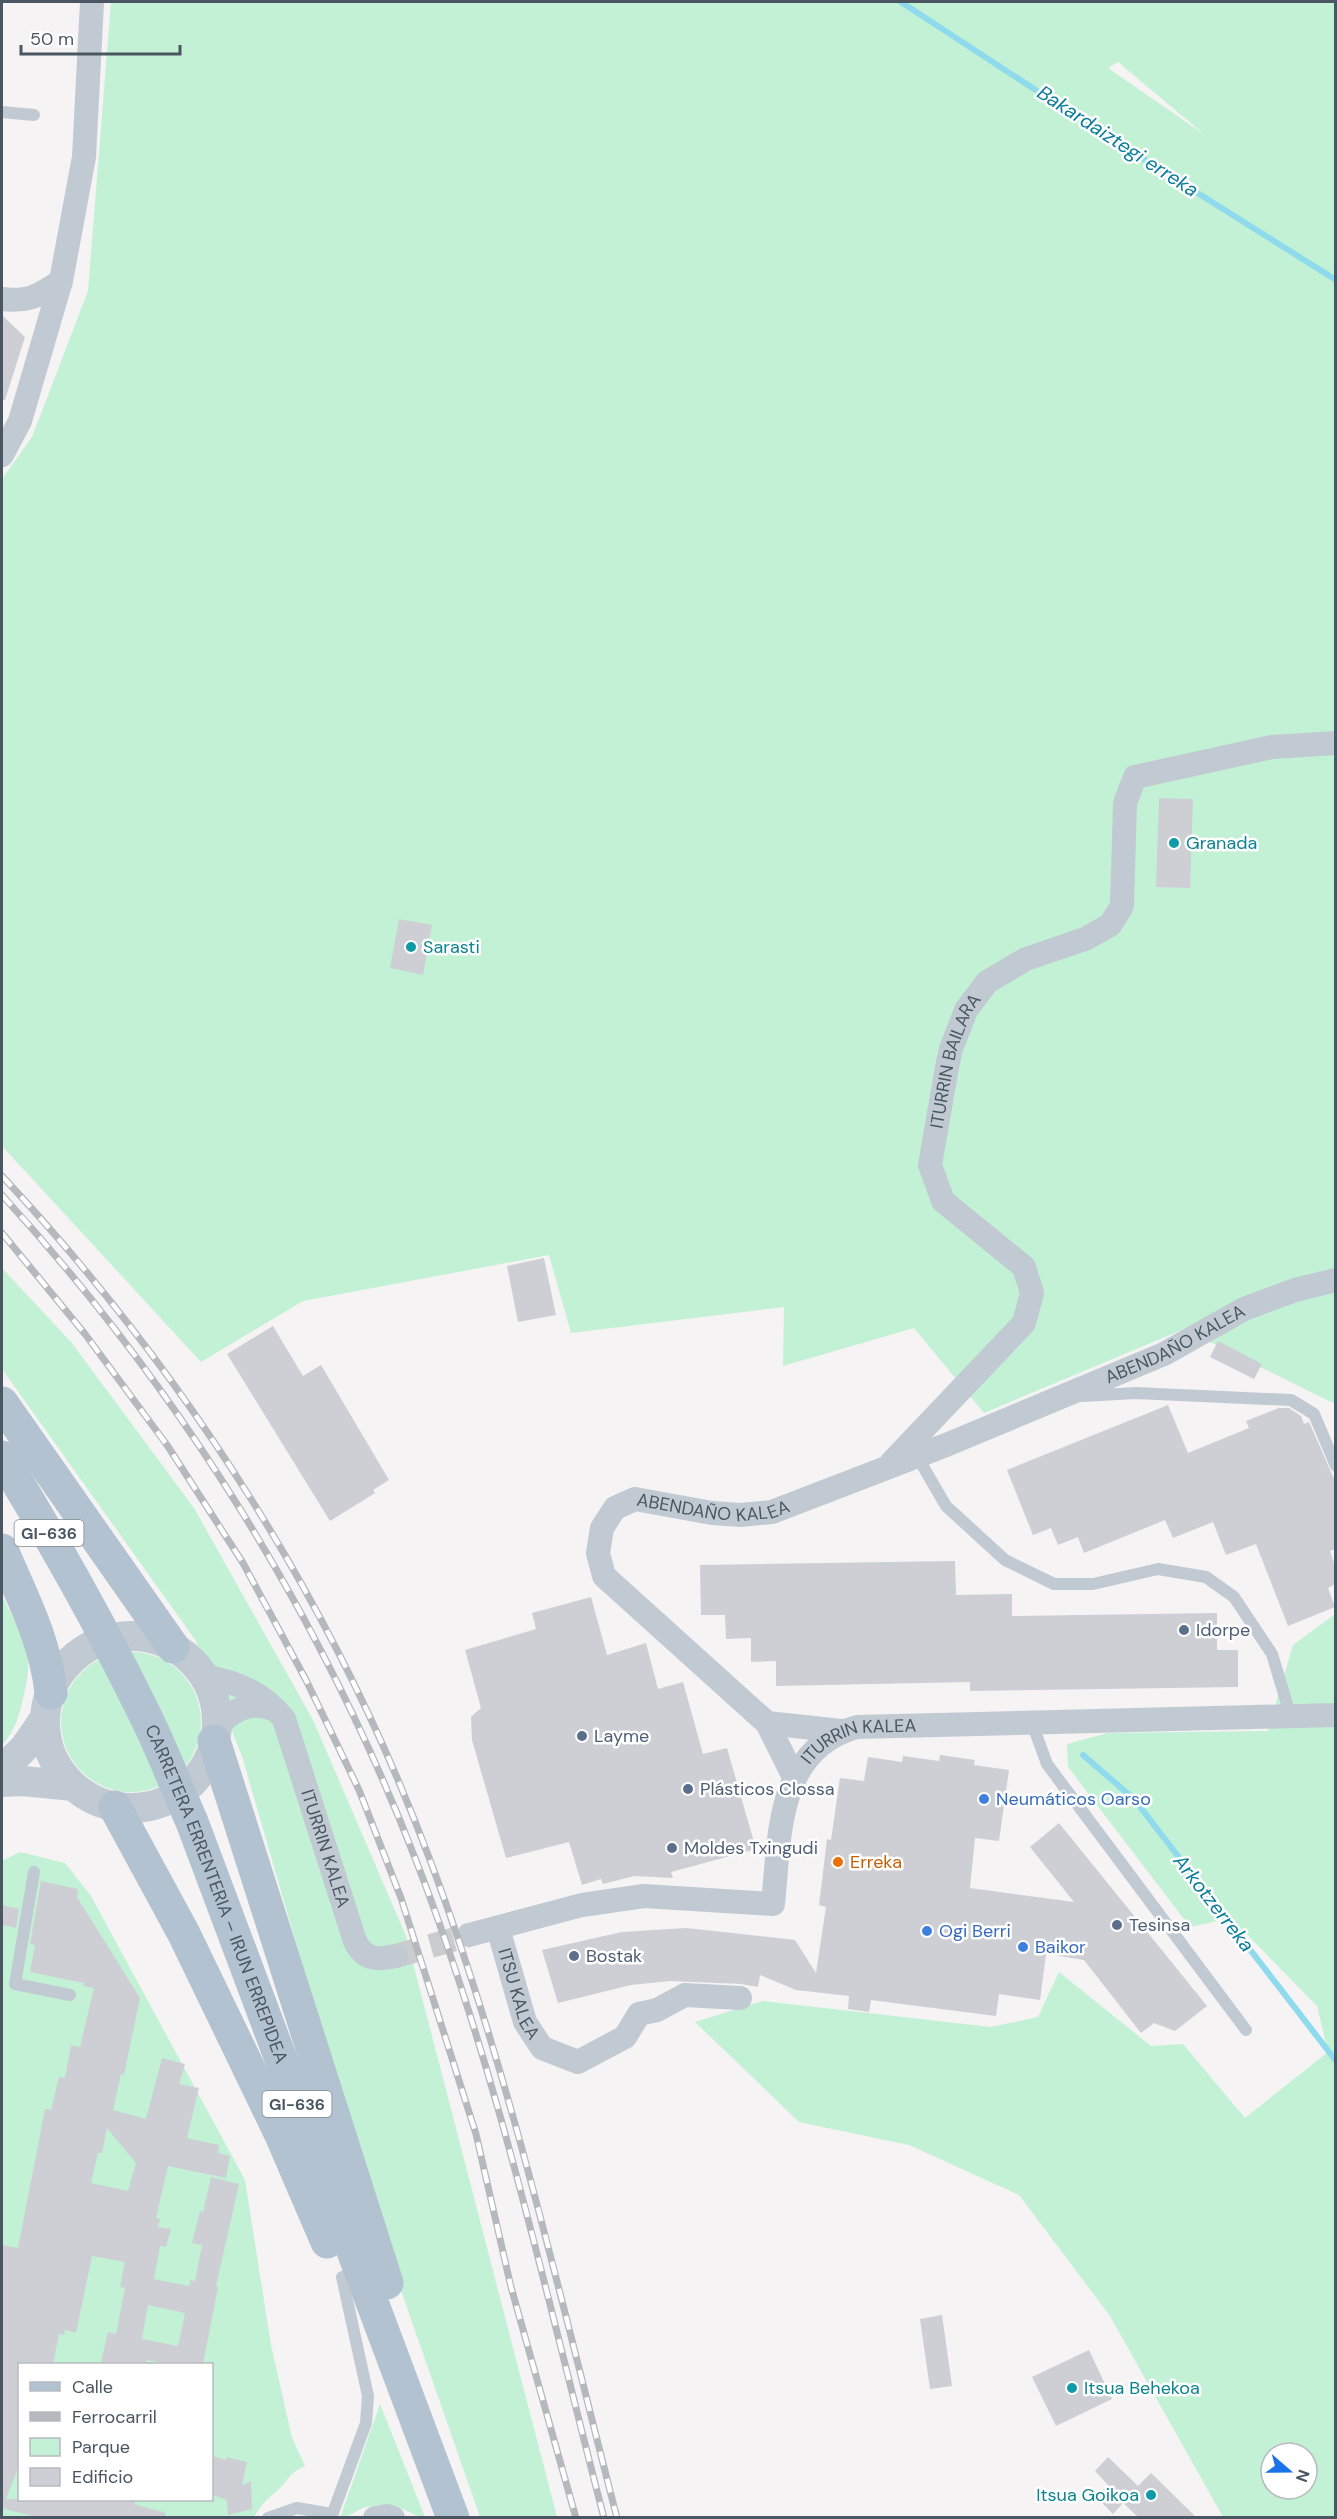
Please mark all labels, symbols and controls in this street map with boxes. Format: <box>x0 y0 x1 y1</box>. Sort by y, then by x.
scale bar <box>21 18 180 56</box>
text: 50 m <box>30 27 74 51</box>
water label: Bakardaiztegi erreka <box>1032 79 1204 203</box>
place label: Granada <box>1186 831 1257 855</box>
marker: Granada <box>1167 836 1181 850</box>
place label: Sarasti <box>423 935 480 959</box>
marker: Sarasti <box>404 940 418 954</box>
street label: ITURRIN BAILARA <box>925 989 986 1130</box>
street label: ABENDAÑO KALEA <box>1101 1299 1249 1389</box>
street label: ABENDAÑO KALEA <box>635 1488 793 1527</box>
road number: GI-636 <box>14 1520 84 1546</box>
place label: Idorpe <box>1196 1618 1250 1642</box>
marker: Idorpe <box>1177 1623 1191 1637</box>
street label: ITURRIN KALEA <box>795 1714 917 1769</box>
street label: CARRETERA ERRENTERIA – IRUN ERREPIDEA <box>139 1721 293 2067</box>
place label: Layme <box>594 1724 649 1748</box>
marker: Layme <box>575 1729 589 1743</box>
place label: Plásticos Clossa <box>700 1777 835 1801</box>
marker: Plásticos Clossa <box>681 1782 695 1796</box>
street label: ITURRIN KALEA <box>295 1786 356 1911</box>
place label: Neumáticos Oarso <box>996 1787 1151 1811</box>
marker: Neumáticos Oarso <box>977 1792 991 1806</box>
place label: Moldes Txingudi <box>684 1836 818 1860</box>
marker: Moldes Txingudi <box>665 1841 679 1855</box>
water label: Arkotzerreka <box>1167 1848 1260 1957</box>
place label: Erreka <box>850 1850 902 1874</box>
marker: Erreka <box>831 1855 845 1869</box>
place label: Tesinsa <box>1129 1913 1190 1937</box>
marker: Tesinsa <box>1110 1918 1124 1932</box>
place label: Ogi Berri <box>939 1919 1011 1943</box>
marker: Ogi Berri <box>920 1924 934 1938</box>
place label: Baikor <box>1035 1935 1086 1959</box>
marker: Baikor <box>1016 1940 1030 1954</box>
place label: Bostak <box>586 1944 642 1968</box>
street label: ITSU KALEA <box>492 1945 545 2044</box>
marker: Bostak <box>567 1949 581 1963</box>
road number: GI-636 <box>262 2091 332 2117</box>
legend <box>18 2363 213 2501</box>
text: Calle <box>72 2375 113 2399</box>
place label: Itsua Behekoa <box>1084 2376 1200 2400</box>
marker: Itsua Behekoa <box>1065 2381 1079 2395</box>
text: Ferrocarril <box>72 2405 157 2429</box>
text: Parque <box>72 2435 130 2459</box>
north arrow <box>1259 2441 1319 2501</box>
text: Edificio <box>72 2465 133 2489</box>
text: N <box>1291 2467 1314 2485</box>
place label: Itsua Goikoa <box>1036 2483 1139 2507</box>
marker: Itsua Goikoa <box>1144 2488 1158 2502</box>

